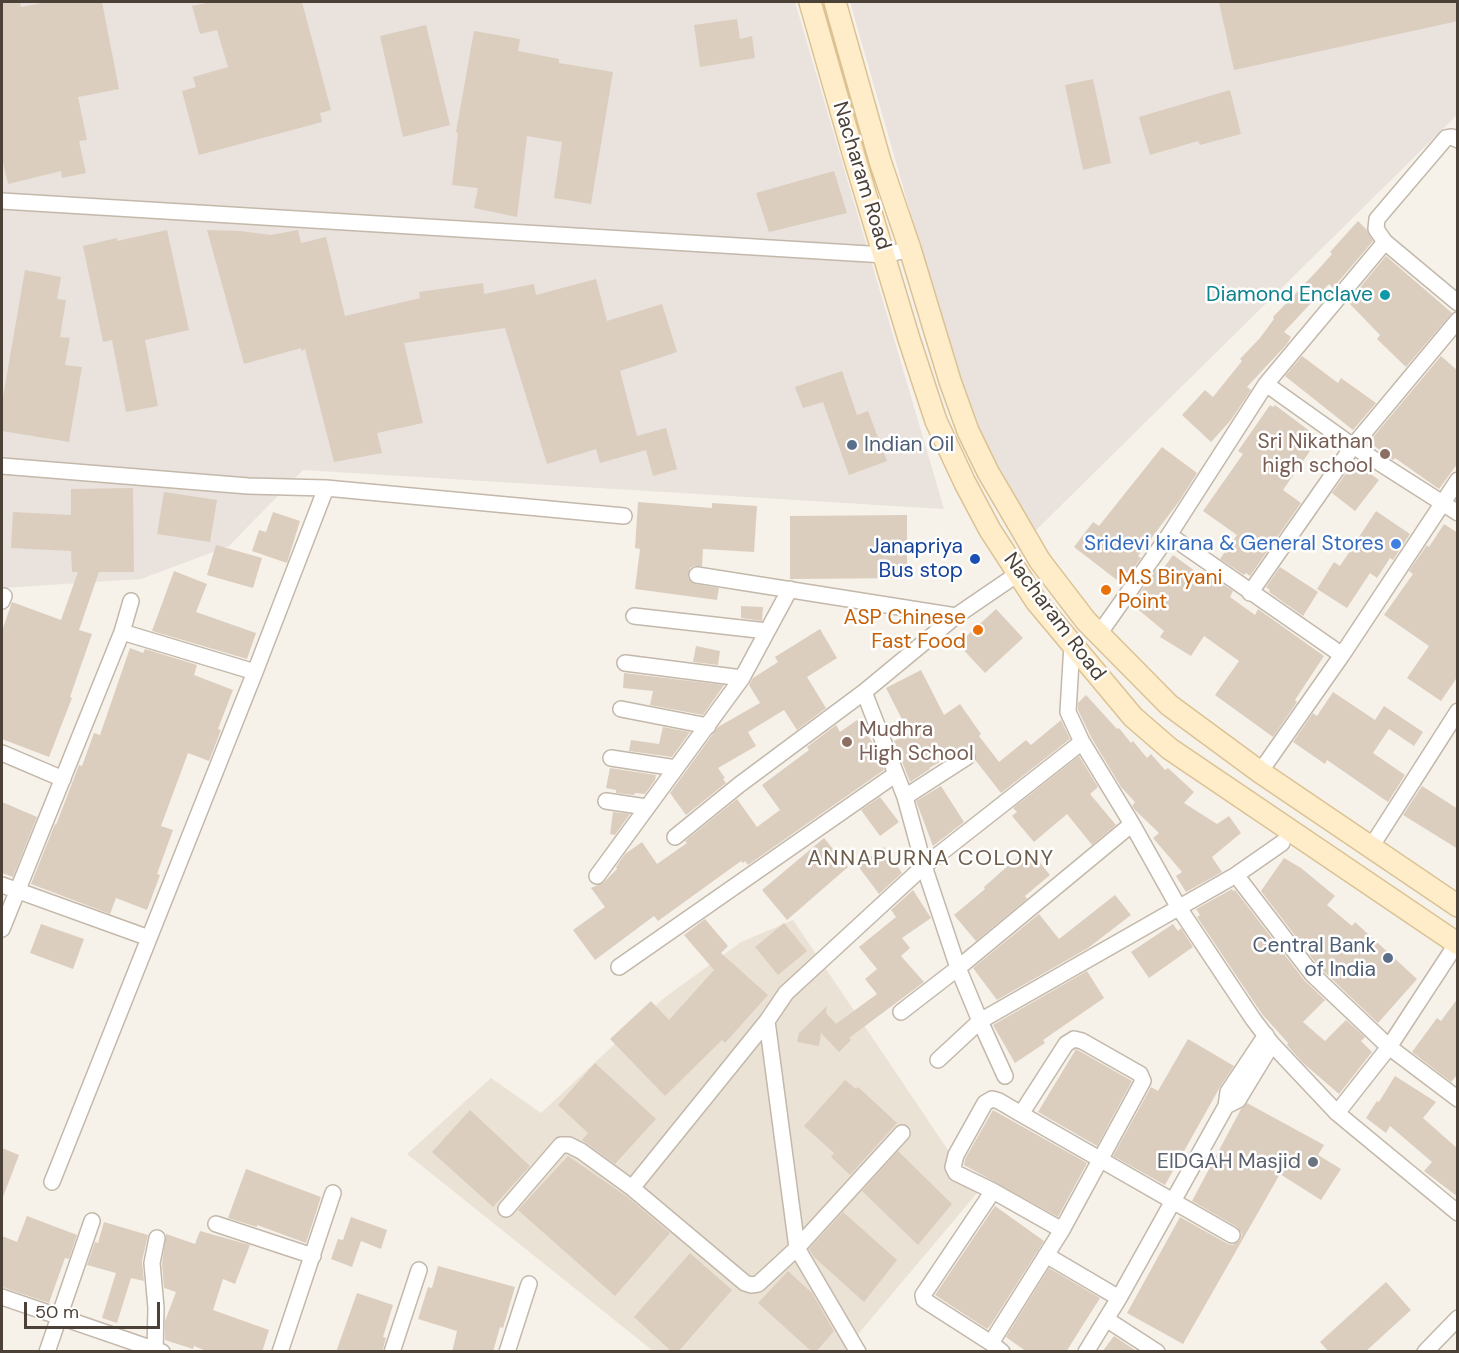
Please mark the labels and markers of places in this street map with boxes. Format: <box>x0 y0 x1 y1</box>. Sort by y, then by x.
place label: Diamond Enclave <box>1206 282 1373 308</box>
marker: Diamond Enclave <box>1378 288 1392 302</box>
place label: Sri Nikathan high school <box>1257 429 1373 479</box>
place label: Indian Oil <box>864 432 954 458</box>
marker: Indian Oil <box>845 438 859 452</box>
marker: Sri Nikathan high school <box>1378 447 1392 461</box>
place label: Sridevi kirana & General Stores <box>1084 531 1384 557</box>
place label: Janapriya Bus stop <box>869 534 963 584</box>
marker: Sridevi kirana & General Stores <box>1389 537 1403 551</box>
marker: Janapriya Bus stop <box>968 552 982 566</box>
place label: M.S Biryani Point <box>1118 565 1223 615</box>
marker: M.S Biryani Point <box>1099 583 1113 597</box>
place label: ASP Chinese Fast Food <box>843 605 966 655</box>
marker: ASP Chinese Fast Food <box>971 623 985 637</box>
place label: Mudhra High School <box>859 717 974 767</box>
marker: Mudhra High School <box>840 735 854 749</box>
place label: Central Bank of India <box>1253 933 1376 983</box>
marker: Central Bank of India <box>1381 951 1395 965</box>
place label: EIDGAH Masjid <box>1157 1149 1301 1175</box>
marker: EIDGAH Masjid <box>1306 1155 1320 1169</box>

